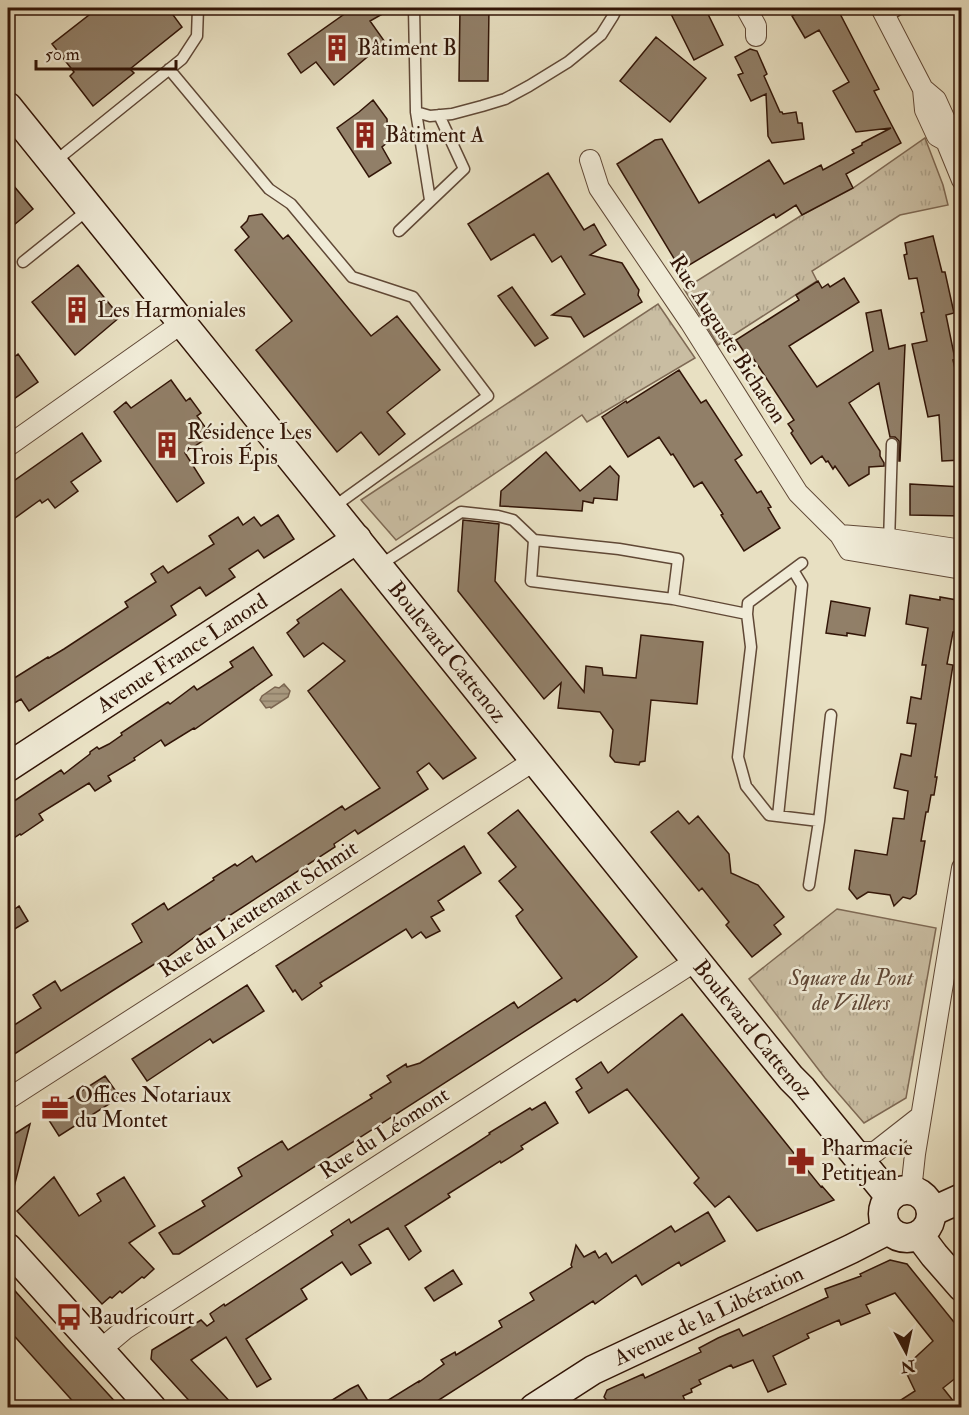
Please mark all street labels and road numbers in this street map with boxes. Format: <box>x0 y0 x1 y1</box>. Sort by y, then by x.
street label: Rue Auguste Bichaton <box>663 249 793 429</box>
street label: Boulevard Cattenoz <box>382 575 513 729</box>
street label: Avenue France Lanord <box>90 587 273 720</box>
street label: Rue du Lieutenant Schmit <box>153 834 363 984</box>
street label: Boulevard Cattenoz <box>687 954 820 1106</box>
street label: Rue du Léomont <box>314 1081 454 1185</box>
street label: Avenue de la Libération <box>609 1259 808 1373</box>

